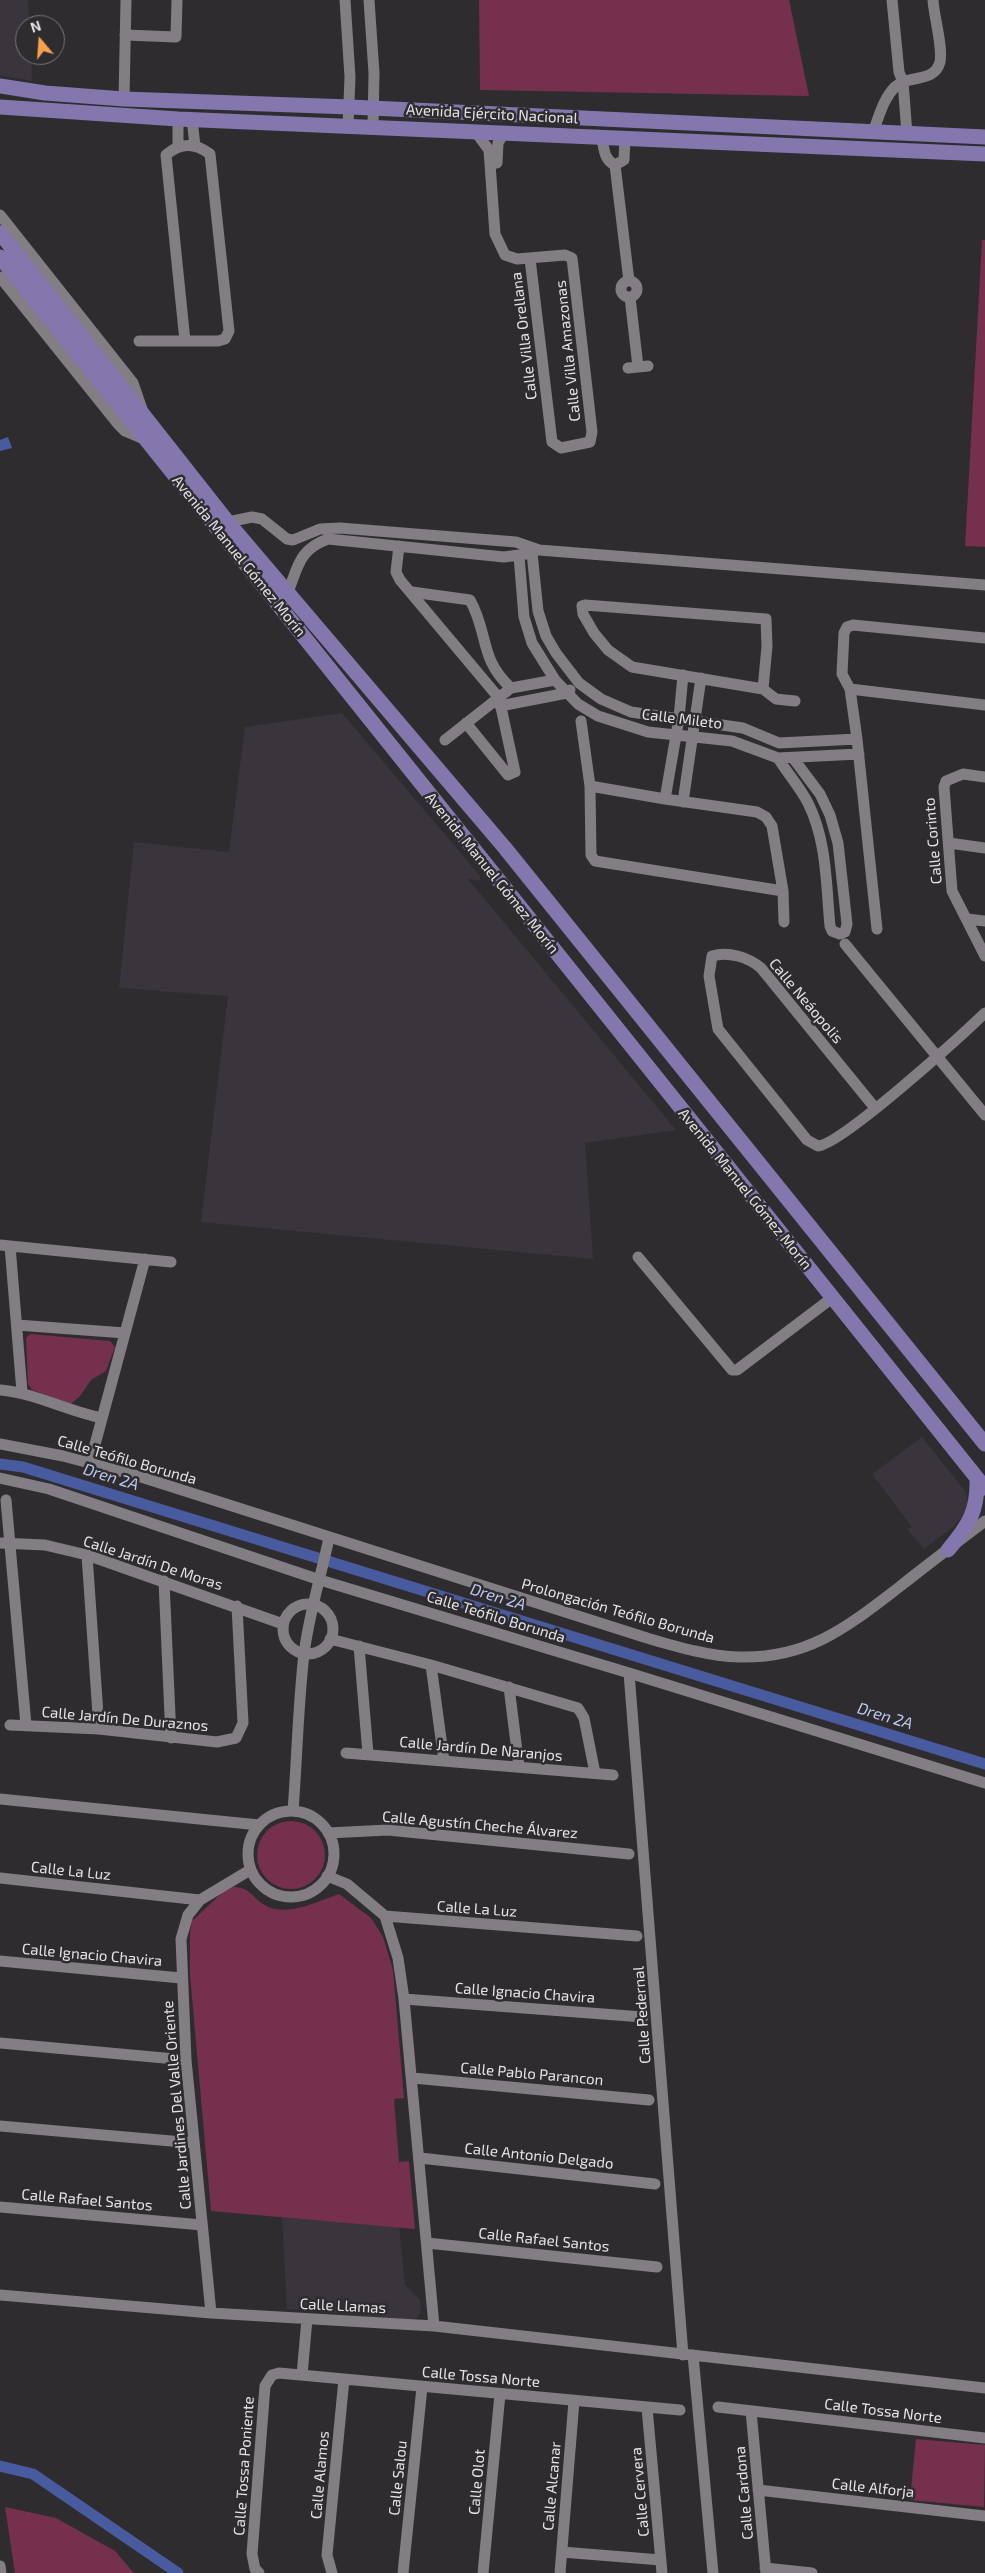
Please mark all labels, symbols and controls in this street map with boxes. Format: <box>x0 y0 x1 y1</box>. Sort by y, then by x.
north arrow <box>15 15 65 65</box>
text: N <box>28 17 43 36</box>
street label: Avenida Ejército Nacional <box>406 101 578 127</box>
street label: Calle Villa Orellana <box>507 271 541 401</box>
street label: Calle Villa Amazonas <box>552 280 584 422</box>
street label: Avenida Manuel Gómez Morín <box>168 472 310 640</box>
street label: Calle Mileto <box>641 705 723 733</box>
street label: Avenida Manuel Gómez Morín <box>421 789 563 957</box>
street label: Calle Corinto <box>920 797 946 885</box>
street label: Calle Neáopolis <box>765 955 847 1047</box>
street label: Avenida Manuel Gómez Morín <box>674 1105 816 1273</box>
street label: Calle Teófilo Borunda <box>55 1431 199 1489</box>
water label: Dren 2A <box>81 1459 141 1495</box>
street label: Calle Jardín De Moras <box>81 1532 225 1594</box>
street label: Prolongación Teófilo Borunda <box>519 1575 717 1647</box>
water label: Dren 2A <box>468 1579 528 1615</box>
street label: Calle Teófilo Borunda <box>425 1587 567 1647</box>
water label: Dren 2A <box>855 1698 915 1734</box>
street label: Calle Jardín De Duraznos <box>41 1703 209 1735</box>
street label: Calle Jardín De Naranjos <box>399 1733 563 1765</box>
street label: Calle Agustín Cheche Álvarez <box>381 1807 579 1843</box>
street label: Calle La Luz <box>30 1858 112 1884</box>
street label: Calle La Luz <box>436 1897 518 1921</box>
street label: Calle Ignacio Chavira <box>21 1940 163 1970</box>
street label: Calle Pedernal <box>630 1966 654 2064</box>
street label: Calle Ignacio Chavira <box>454 1979 596 2007</box>
street label: Calle Jardines Del Valle Oriente <box>159 2000 195 2210</box>
street label: Calle Pablo Parancon <box>460 2059 604 2089</box>
street label: Calle Antonio Delgado <box>464 2139 614 2173</box>
street label: Calle Rafael Santos <box>21 2185 153 2215</box>
street label: Calle Rafael Santos <box>478 2224 610 2256</box>
street label: Calle Llamas <box>299 2295 387 2317</box>
street label: Calle Tossa Norte <box>421 2363 541 2391</box>
street label: Calle Tossa Norte <box>823 2395 943 2427</box>
street label: Calle Tossa Poniente <box>230 2396 258 2536</box>
street label: Calle Alamos <box>307 2430 333 2520</box>
street label: Calle Salou <box>385 2440 411 2516</box>
street label: Calle Alcanar <box>539 2441 565 2531</box>
street label: Calle Cardona <box>731 2445 757 2541</box>
street label: Calle Cervera <box>627 2446 653 2538</box>
street label: Calle Olot <box>465 2448 489 2516</box>
street label: Calle Alforja <box>831 2475 915 2501</box>

